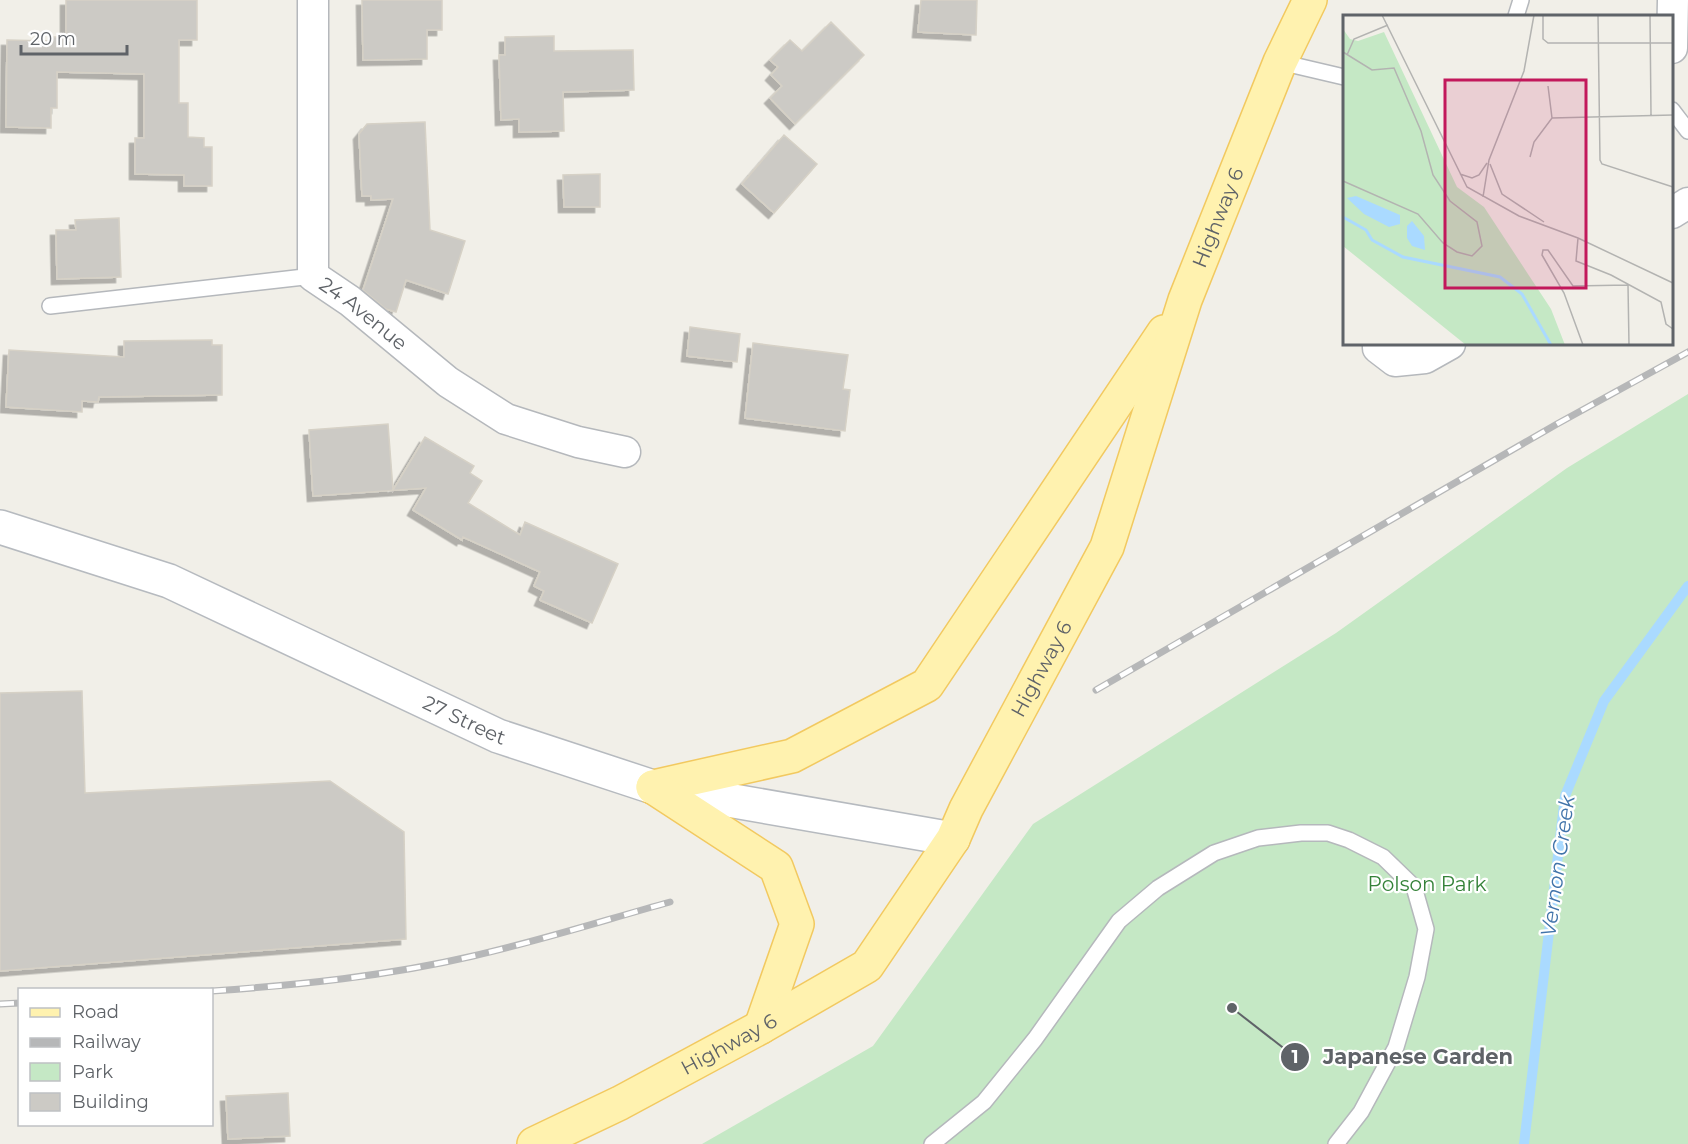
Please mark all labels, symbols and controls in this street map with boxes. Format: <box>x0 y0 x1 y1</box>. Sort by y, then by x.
inset map <box>1343 15 1673 345</box>
scale bar <box>21 18 128 56</box>
text: 20 m <box>30 28 76 50</box>
street label: Highway 6 <box>1187 164 1249 271</box>
street label: 24 Avenue <box>315 272 412 355</box>
street label: Highway 6 <box>1006 617 1077 721</box>
street label: 27 Street <box>419 690 509 750</box>
water label: Vernon Creek <box>1535 792 1580 938</box>
park label: Polson Park <box>1368 872 1486 896</box>
legend <box>18 988 213 1126</box>
text: Road <box>72 1001 119 1023</box>
street label: Highway 6 <box>677 1008 781 1080</box>
text: Railway <box>72 1031 141 1053</box>
callout: Japanese Garden <box>1280 1037 1525 1076</box>
text: Japanese Garden <box>1322 1044 1513 1069</box>
text: 1 <box>1291 1046 1299 1068</box>
text: Park <box>72 1061 113 1083</box>
text: Building <box>72 1091 149 1113</box>

